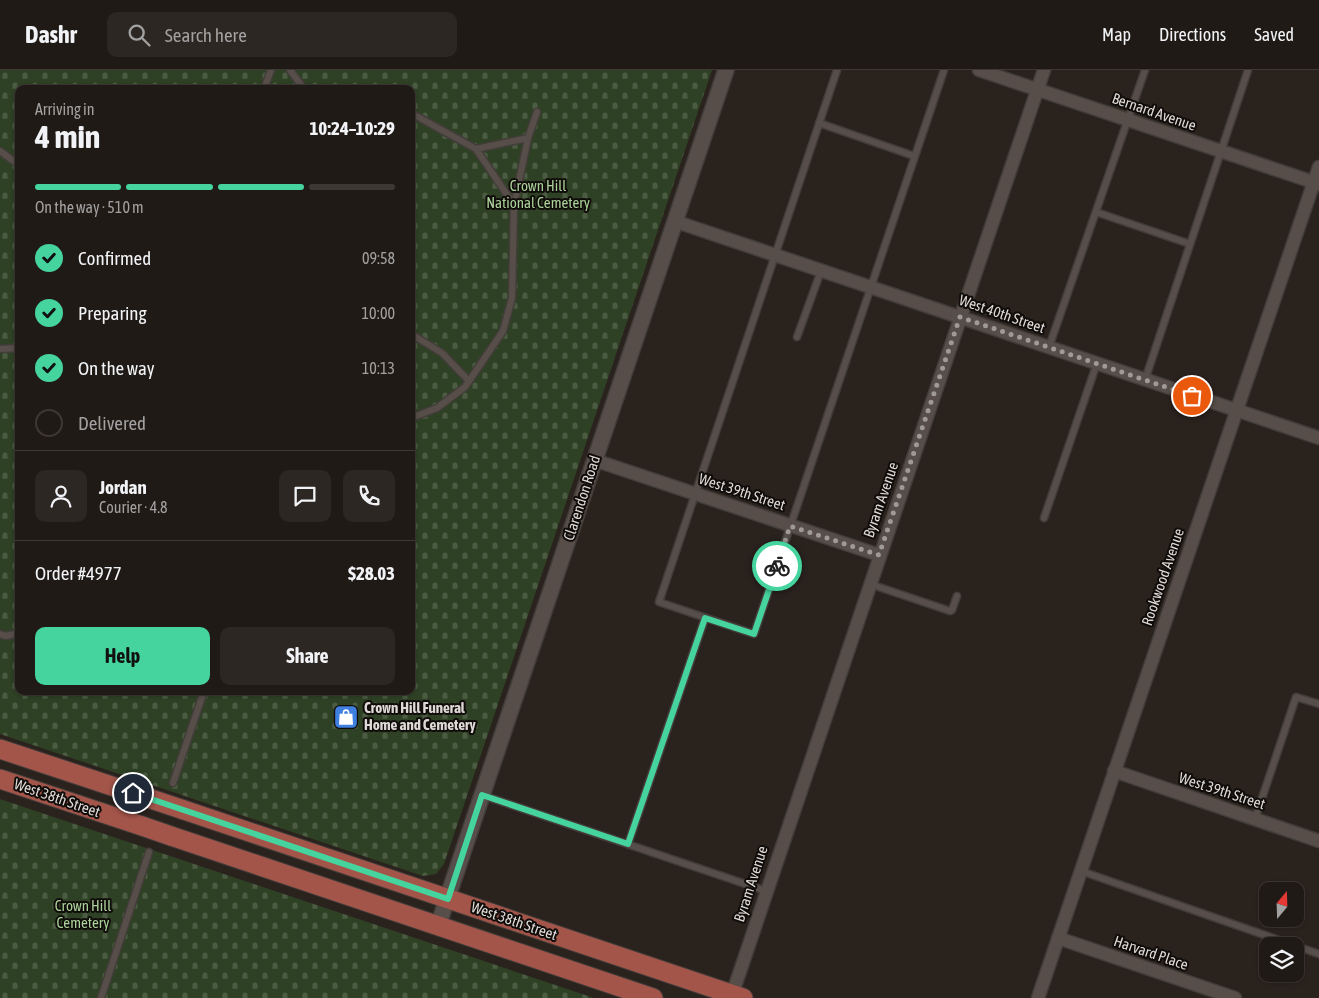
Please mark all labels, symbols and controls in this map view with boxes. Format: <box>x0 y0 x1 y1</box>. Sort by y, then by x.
search box <box>107 12 457 57</box>
text: Dashr <box>25 21 77 48</box>
icon: search <box>125 21 153 49</box>
text: Search here <box>165 24 247 46</box>
text: Map <box>1102 24 1131 45</box>
text: Directions <box>1159 24 1226 45</box>
text: Saved <box>1254 24 1294 45</box>
street label: Bernard Avenue <box>1110 89 1199 134</box>
text: Arriving in <box>35 100 95 118</box>
text: 10:24–10:29 <box>309 117 395 139</box>
text: 4 min <box>35 118 100 155</box>
park label: Crown Hill National Cemetery <box>486 177 590 211</box>
text: On the way · 510 m <box>35 198 144 216</box>
icon: check <box>35 244 63 272</box>
text: Confirmed <box>78 247 151 269</box>
text: 09:58 <box>362 249 395 267</box>
street label: West 40th Street <box>957 291 1047 336</box>
icon: check <box>35 299 63 327</box>
text: Preparing <box>78 302 147 324</box>
text: 10:00 <box>361 304 395 322</box>
icon: check <box>35 354 63 382</box>
text: On the way <box>78 357 155 379</box>
text: 10:13 <box>362 359 395 377</box>
pin <box>1171 375 1213 417</box>
icon: bag <box>1178 382 1206 410</box>
text: Delivered <box>78 412 146 434</box>
street label: Clarendon Road <box>560 453 603 542</box>
street label: Byram Avenue <box>860 460 901 540</box>
button: person <box>35 470 87 522</box>
button: chat <box>279 470 331 522</box>
button: phone <box>343 470 395 522</box>
street label: West 39th Street <box>697 470 787 513</box>
text: Jordan <box>99 476 147 498</box>
text: Courier · 4.8 <box>99 498 168 516</box>
street label: Rookwood Avenue <box>1138 526 1187 628</box>
courier <box>752 541 802 591</box>
icon: bike <box>763 552 791 580</box>
text: Order #4977 <box>35 562 122 584</box>
text: $28.03 <box>348 562 395 584</box>
button: Help <box>35 627 210 685</box>
button: Share <box>220 627 395 685</box>
place label: Crown Hill Funeral Home and Cemetery <box>364 699 476 733</box>
shop icon: Crown Hill Funeral Home and Cemetery <box>333 704 359 730</box>
street label: West 39th Street <box>1177 769 1267 812</box>
pin <box>112 772 154 814</box>
street label: West 38th Street <box>12 775 102 820</box>
icon: home <box>119 779 147 807</box>
street label: Byram Avenue <box>730 844 771 924</box>
north arrow <box>1259 882 1304 928</box>
map controls <box>1259 882 1304 982</box>
park label: Crown Hill Cemetery <box>55 897 111 931</box>
street label: West 38th Street <box>469 898 559 943</box>
street label: Harvard Place <box>1112 932 1191 973</box>
button: layers <box>1259 937 1304 982</box>

